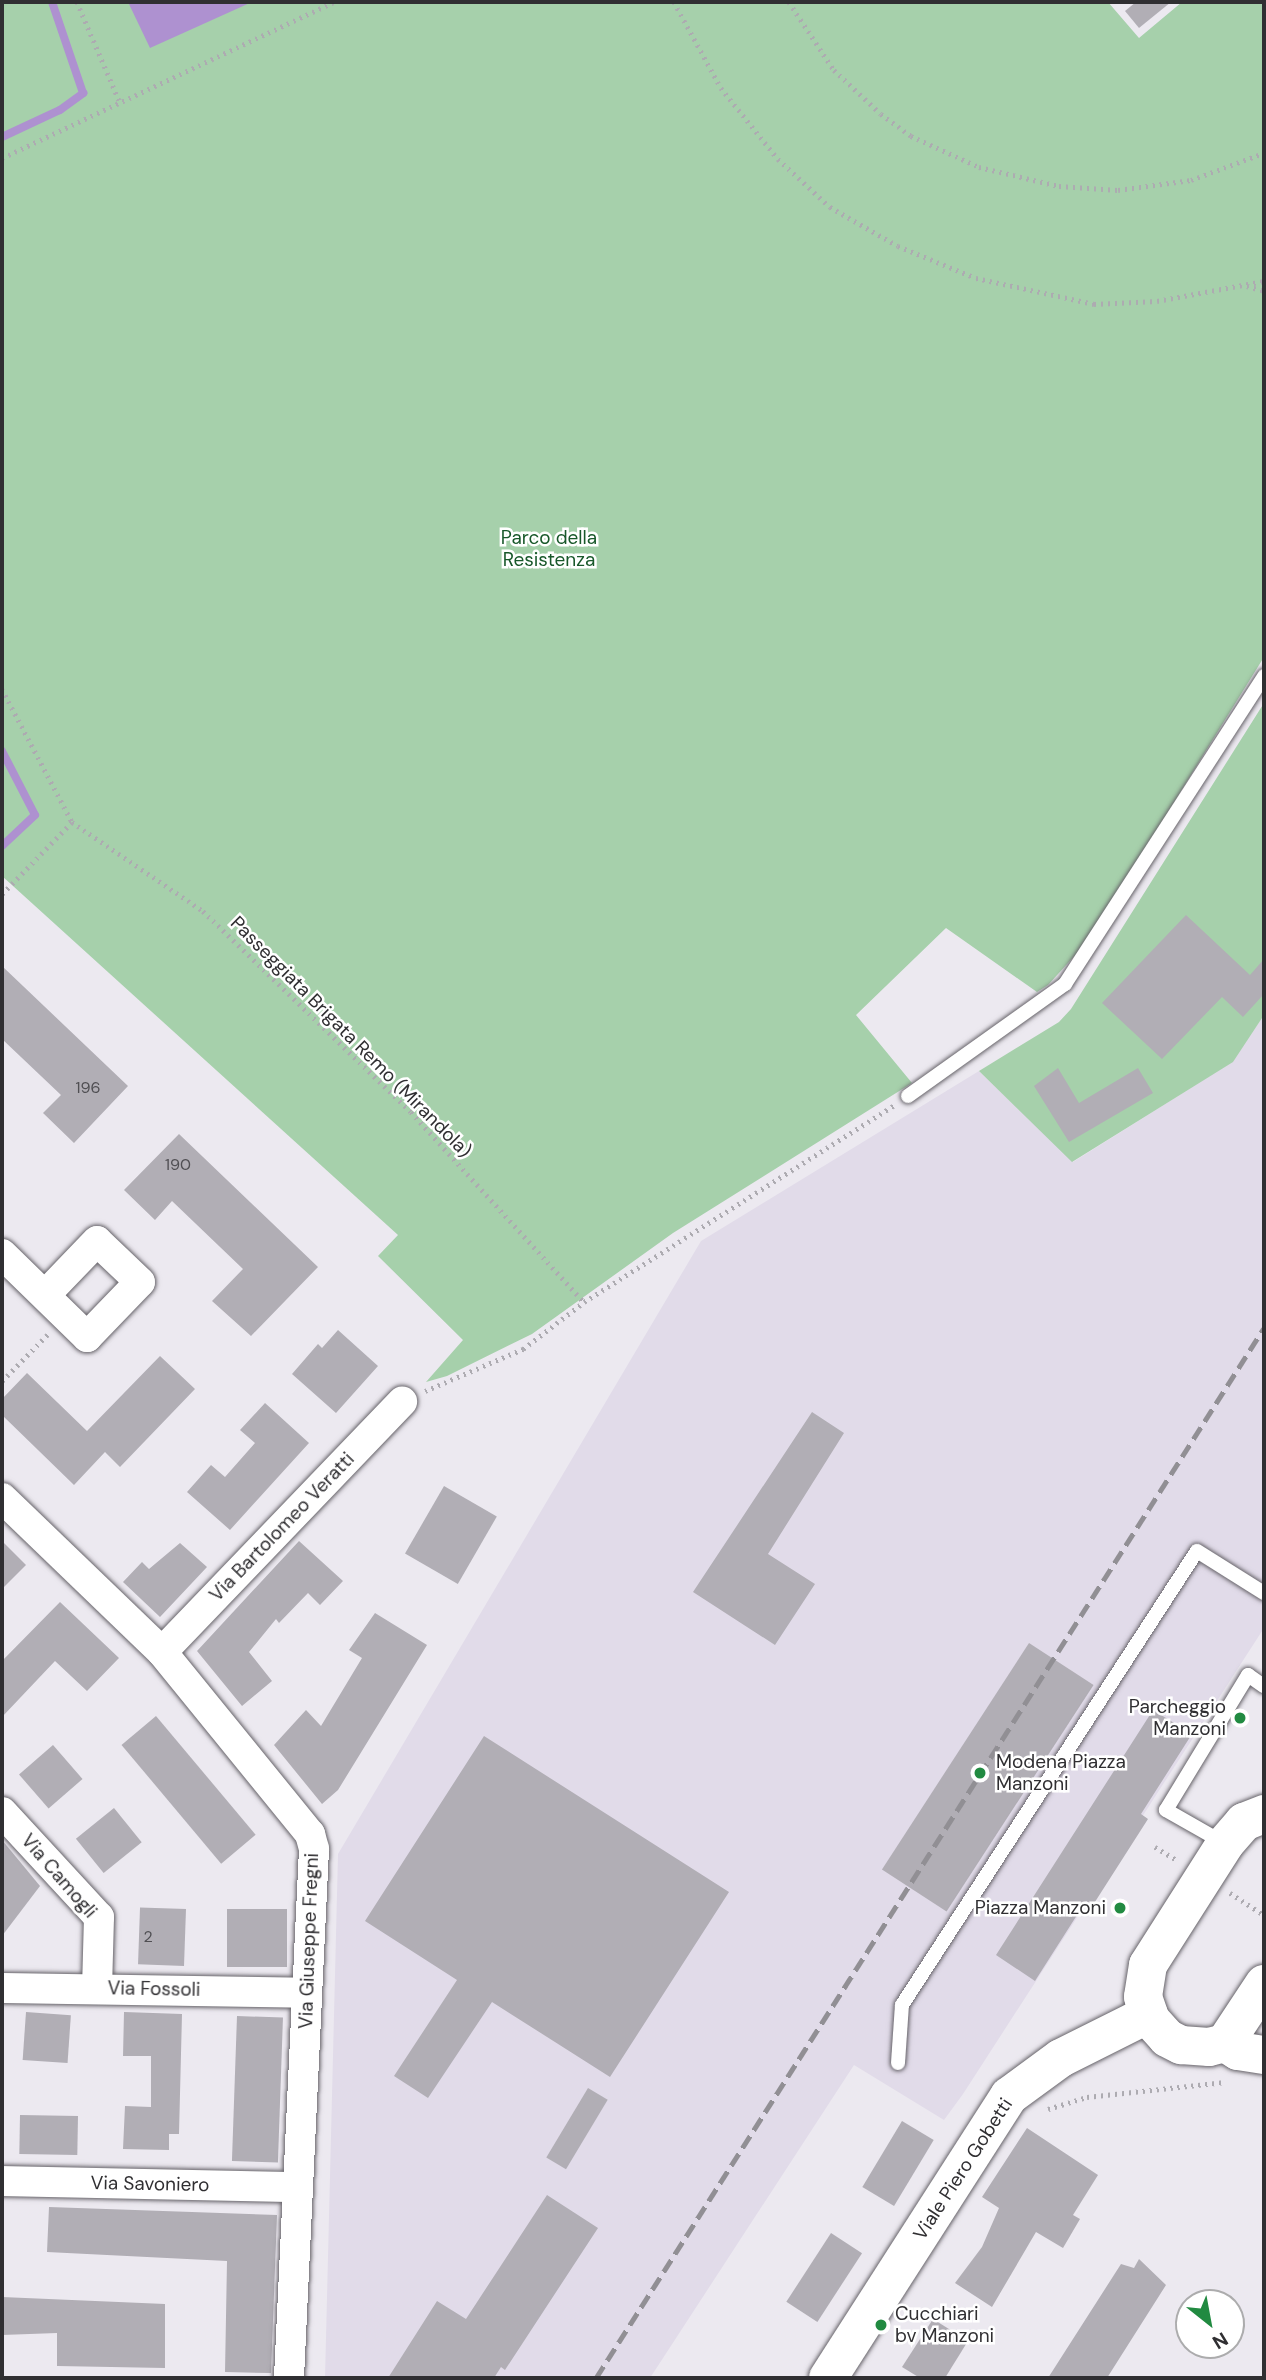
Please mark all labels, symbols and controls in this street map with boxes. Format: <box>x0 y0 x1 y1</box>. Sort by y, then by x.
park label: Parco della Resistenza <box>501 527 597 571</box>
street label: Passeggiata Brigata Remo (Mirandola) <box>226 912 476 1162</box>
house number: 196 <box>75 1078 101 1098</box>
house number: 190 <box>165 1155 191 1175</box>
street label: Via Bartolomeo Veratti <box>205 1448 359 1606</box>
place label: Parcheggio Manzoni <box>1129 1696 1226 1740</box>
marker: Parcheggio Manzoni <box>1232 1710 1248 1726</box>
place label: Modena Piazza Manzoni <box>996 1751 1126 1795</box>
marker: Modena Piazza Manzoni <box>970 1763 990 1783</box>
street label: Via Camogli <box>16 1829 102 1923</box>
street label: Via Giuseppe Fregni <box>295 1853 323 2029</box>
place label: Piazza Manzoni <box>975 1897 1106 1919</box>
marker: Piazza Manzoni <box>1112 1900 1128 1916</box>
house number: 2 <box>143 1927 153 1947</box>
street label: Via Fossoli <box>107 1977 201 2001</box>
street label: Viale Piero Gobetti <box>909 2094 1017 2244</box>
street label: Via Savoniero <box>90 2172 210 2196</box>
north arrow <box>1175 2289 1245 2359</box>
place label: Cucchiari bv Manzoni <box>895 2303 994 2347</box>
marker: Cucchiari bv Manzoni <box>873 2317 889 2333</box>
text: N <box>1208 2326 1232 2355</box>

